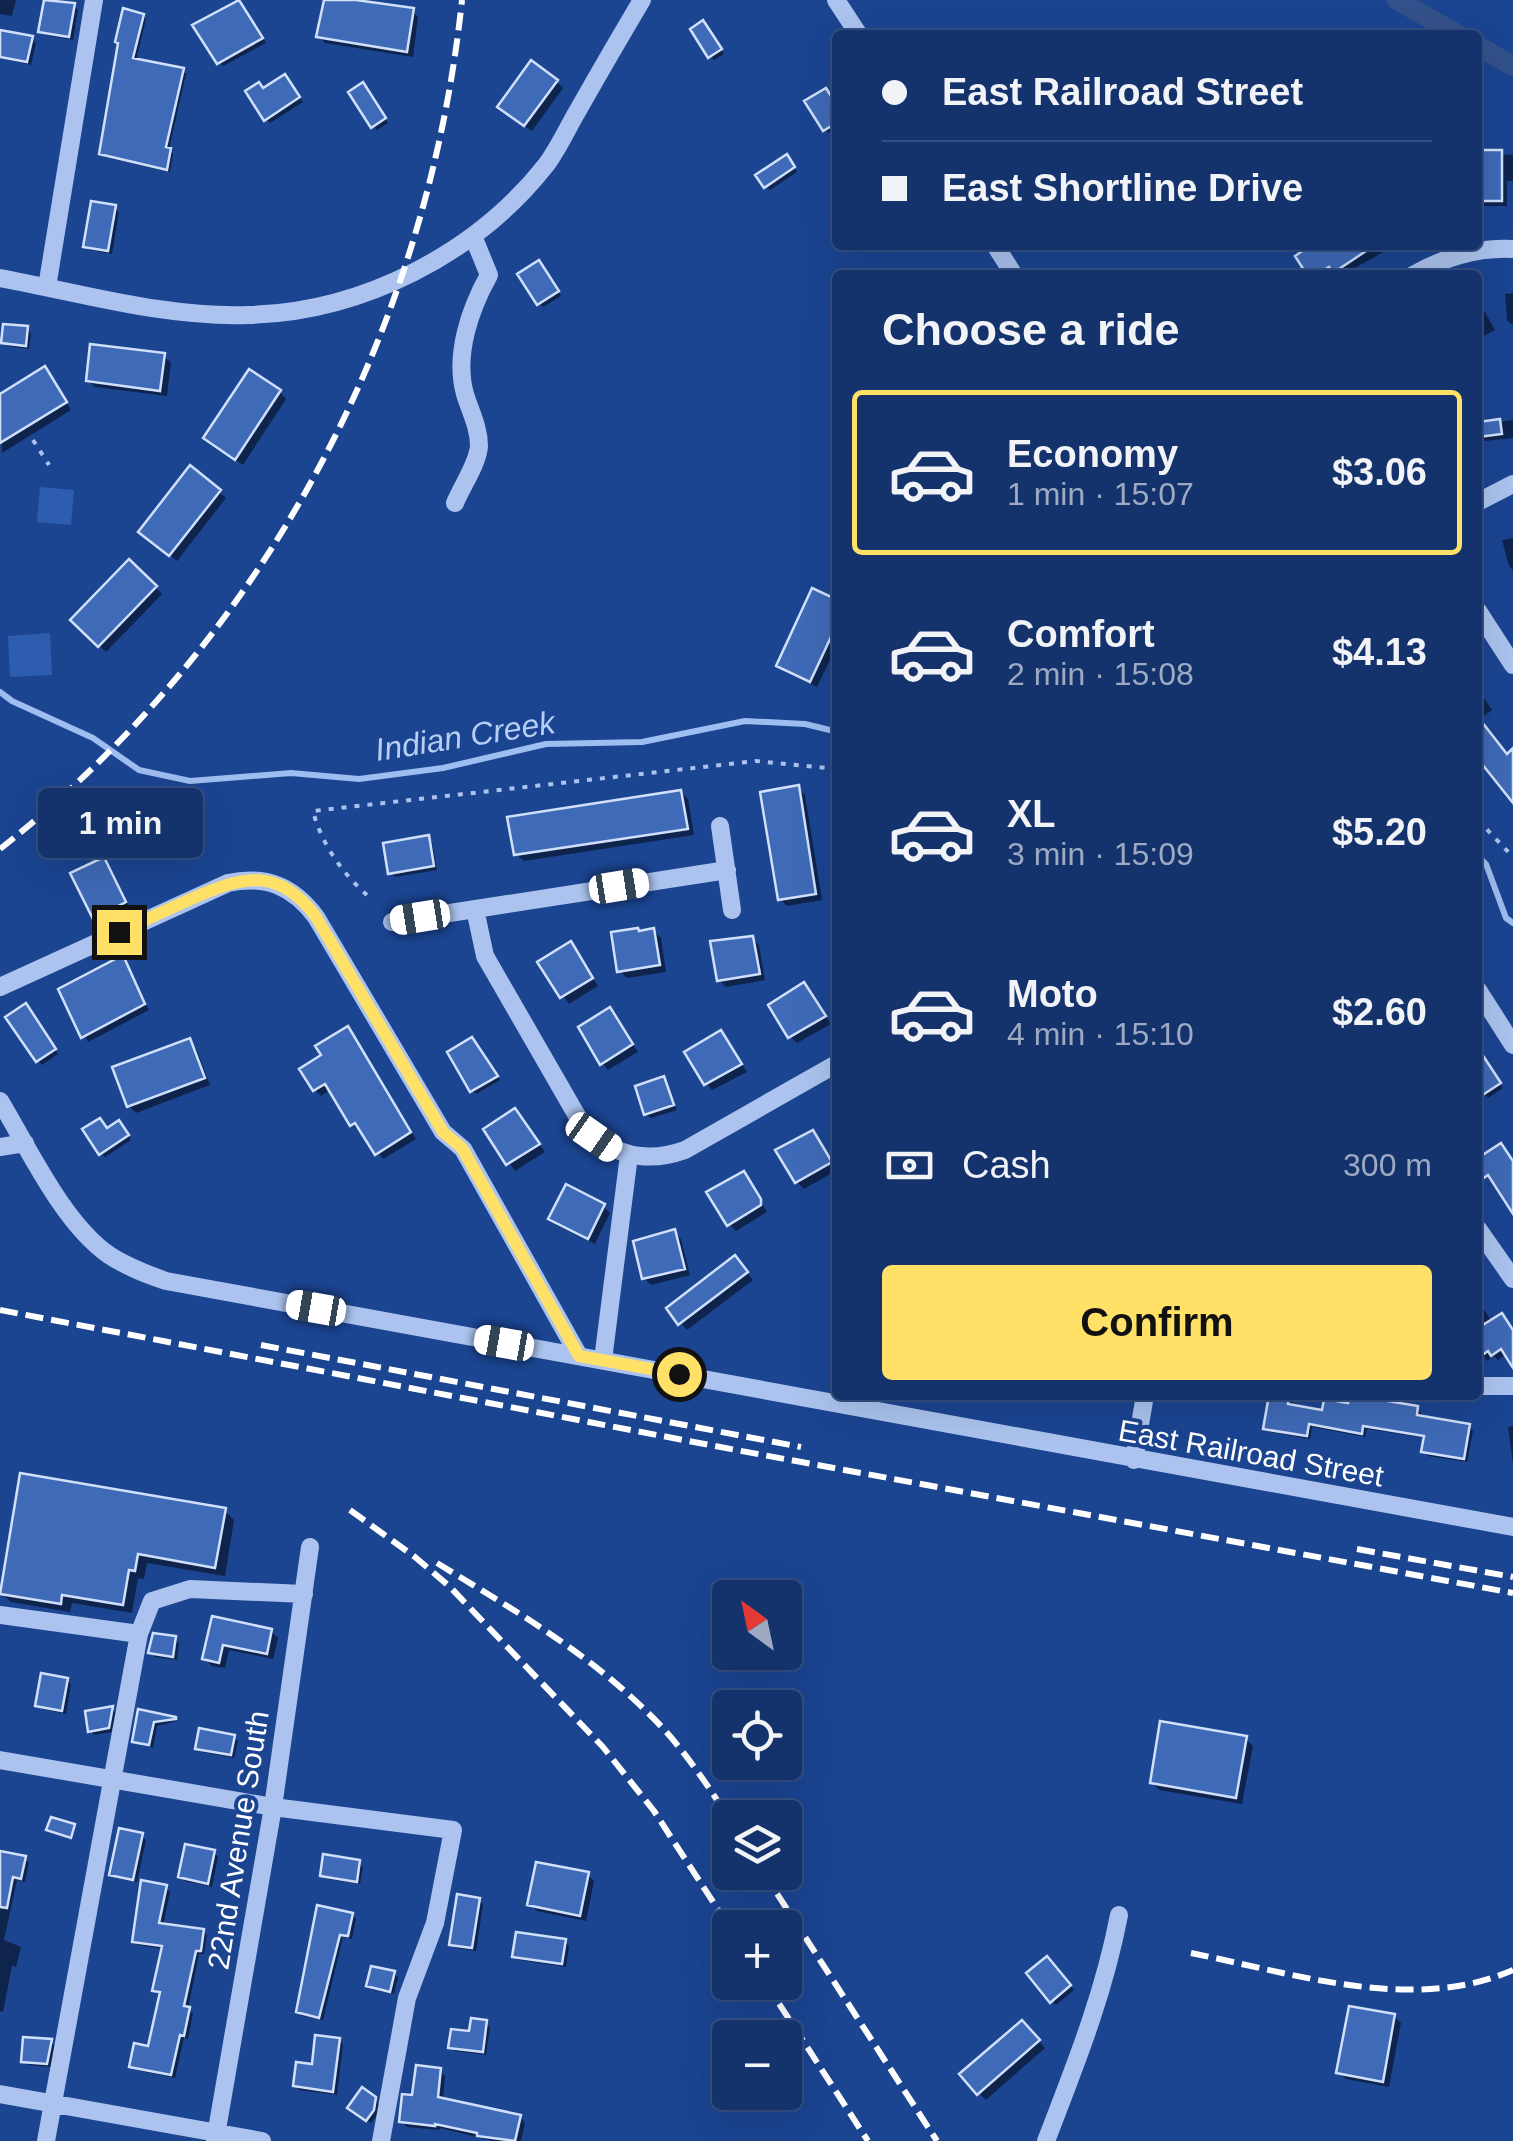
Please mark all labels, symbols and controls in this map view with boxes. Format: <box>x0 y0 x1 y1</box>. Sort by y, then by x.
text: East Railroad Street <box>942 71 1303 113</box>
text: East Shortline Drive <box>942 167 1303 209</box>
text: Choose a ride <box>882 304 1180 355</box>
icon: car <box>887 428 977 518</box>
text: Economy <box>1007 433 1178 475</box>
text: $3.06 <box>1332 451 1427 493</box>
text: 1 min · 15:07 <box>1007 476 1194 512</box>
icon: car <box>887 608 977 698</box>
text: Comfort <box>1007 613 1155 655</box>
text: $4.13 <box>1332 631 1427 673</box>
text: 2 min · 15:08 <box>1007 656 1194 692</box>
water label: Indian Creek <box>373 704 559 768</box>
callout: 1 min <box>36 787 202 857</box>
icon: car <box>887 788 977 878</box>
text: XL <box>1007 793 1056 835</box>
text: 1 min <box>79 805 162 841</box>
text: $5.20 <box>1332 811 1427 853</box>
text: 3 min · 15:09 <box>1007 836 1194 872</box>
car <box>587 866 651 906</box>
car <box>388 897 452 937</box>
route end <box>97 910 142 955</box>
icon: car <box>887 968 977 1058</box>
text: Moto <box>1007 973 1098 1015</box>
text: $2.60 <box>1332 991 1427 1033</box>
text: 4 min · 15:10 <box>1007 1016 1194 1052</box>
car <box>561 1108 627 1166</box>
icon: cash <box>882 1138 937 1193</box>
text: Cash <box>962 1144 1051 1186</box>
text: 300 m <box>1343 1147 1432 1183</box>
button: Confirm <box>882 1265 1432 1380</box>
car <box>284 1288 348 1328</box>
car <box>472 1323 536 1363</box>
route start <box>657 1352 702 1397</box>
street label: East Railroad Street <box>1116 1413 1387 1493</box>
north arrow <box>712 1580 802 1670</box>
map controls <box>712 1580 802 2110</box>
button: locate <box>712 1690 802 1780</box>
street label: 22nd Avenue South <box>201 1708 275 1972</box>
button: layers <box>712 1800 802 1890</box>
button: + <box>712 1910 802 2000</box>
button: − <box>712 2020 802 2110</box>

